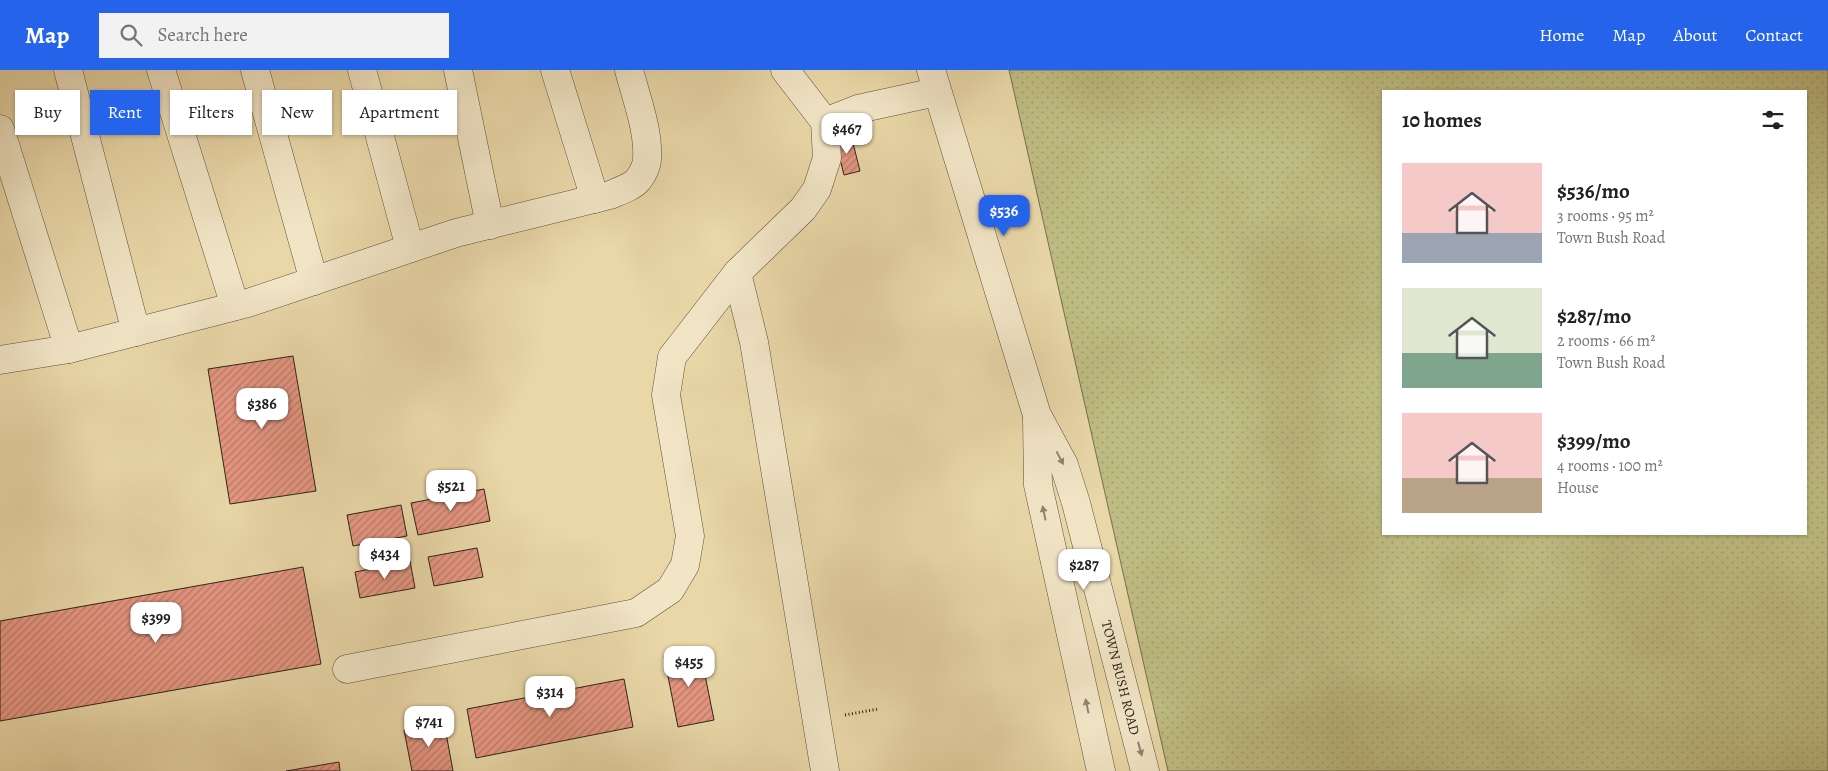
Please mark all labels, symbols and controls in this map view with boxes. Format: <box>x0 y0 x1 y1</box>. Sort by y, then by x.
search box <box>99 13 449 58</box>
text: Map <box>25 19 69 51</box>
icon: search <box>117 21 145 49</box>
text: Search here <box>157 22 248 48</box>
text: Home <box>1539 23 1584 47</box>
text: Map <box>1612 23 1645 47</box>
text: About <box>1673 23 1717 47</box>
text: Contact <box>1745 23 1803 47</box>
chip: Buy <box>15 90 80 135</box>
chip: Rent <box>90 90 160 135</box>
chip: Filters <box>170 90 252 135</box>
chip: New <box>262 90 332 135</box>
chip: Apartment <box>342 90 457 135</box>
text: 10 homes <box>1402 106 1482 134</box>
icon: filters <box>1759 106 1787 134</box>
pin: $467 <box>817 112 877 155</box>
text: $467 <box>832 118 862 140</box>
text: $536/mo <box>1557 177 1630 205</box>
icon: home <box>1442 183 1502 243</box>
pin: $536 <box>974 194 1034 237</box>
text: $536 <box>990 200 1018 222</box>
text: 3 rooms · 95 m² <box>1557 205 1654 227</box>
text: Town Bush Road <box>1557 227 1665 249</box>
text: $287/mo <box>1557 302 1631 330</box>
icon: home <box>1442 308 1502 368</box>
text: 2 rooms · 66 m² <box>1557 330 1655 352</box>
text: Town Bush Road <box>1557 352 1665 374</box>
pin: $386 <box>232 388 292 430</box>
text: $386 <box>247 393 277 415</box>
text: $399/mo <box>1557 427 1631 455</box>
icon: home <box>1442 433 1502 493</box>
one-way arrow <box>1056 451 1064 465</box>
text: 4 rooms · 100 m² <box>1557 455 1663 477</box>
pin: $521 <box>421 470 481 512</box>
text: $521 <box>437 475 465 497</box>
text: House <box>1557 477 1599 499</box>
one-way arrow <box>1040 506 1048 521</box>
pin: $434 <box>355 538 415 580</box>
text: $434 <box>370 543 400 565</box>
pin: $287 <box>1054 548 1114 591</box>
text: $287 <box>1069 554 1099 576</box>
pin: $399 <box>126 602 186 644</box>
text: $399 <box>141 607 171 629</box>
street label: TOWN BUSH ROAD <box>1097 619 1144 737</box>
pin: $455 <box>659 646 719 688</box>
text: $455 <box>675 651 703 673</box>
pin: $314 <box>520 676 580 718</box>
text: $314 <box>536 681 564 703</box>
one-way arrow <box>1082 698 1090 714</box>
pin: $741 <box>399 706 459 748</box>
text: $741 <box>415 711 443 733</box>
one-way arrow <box>1136 742 1144 757</box>

